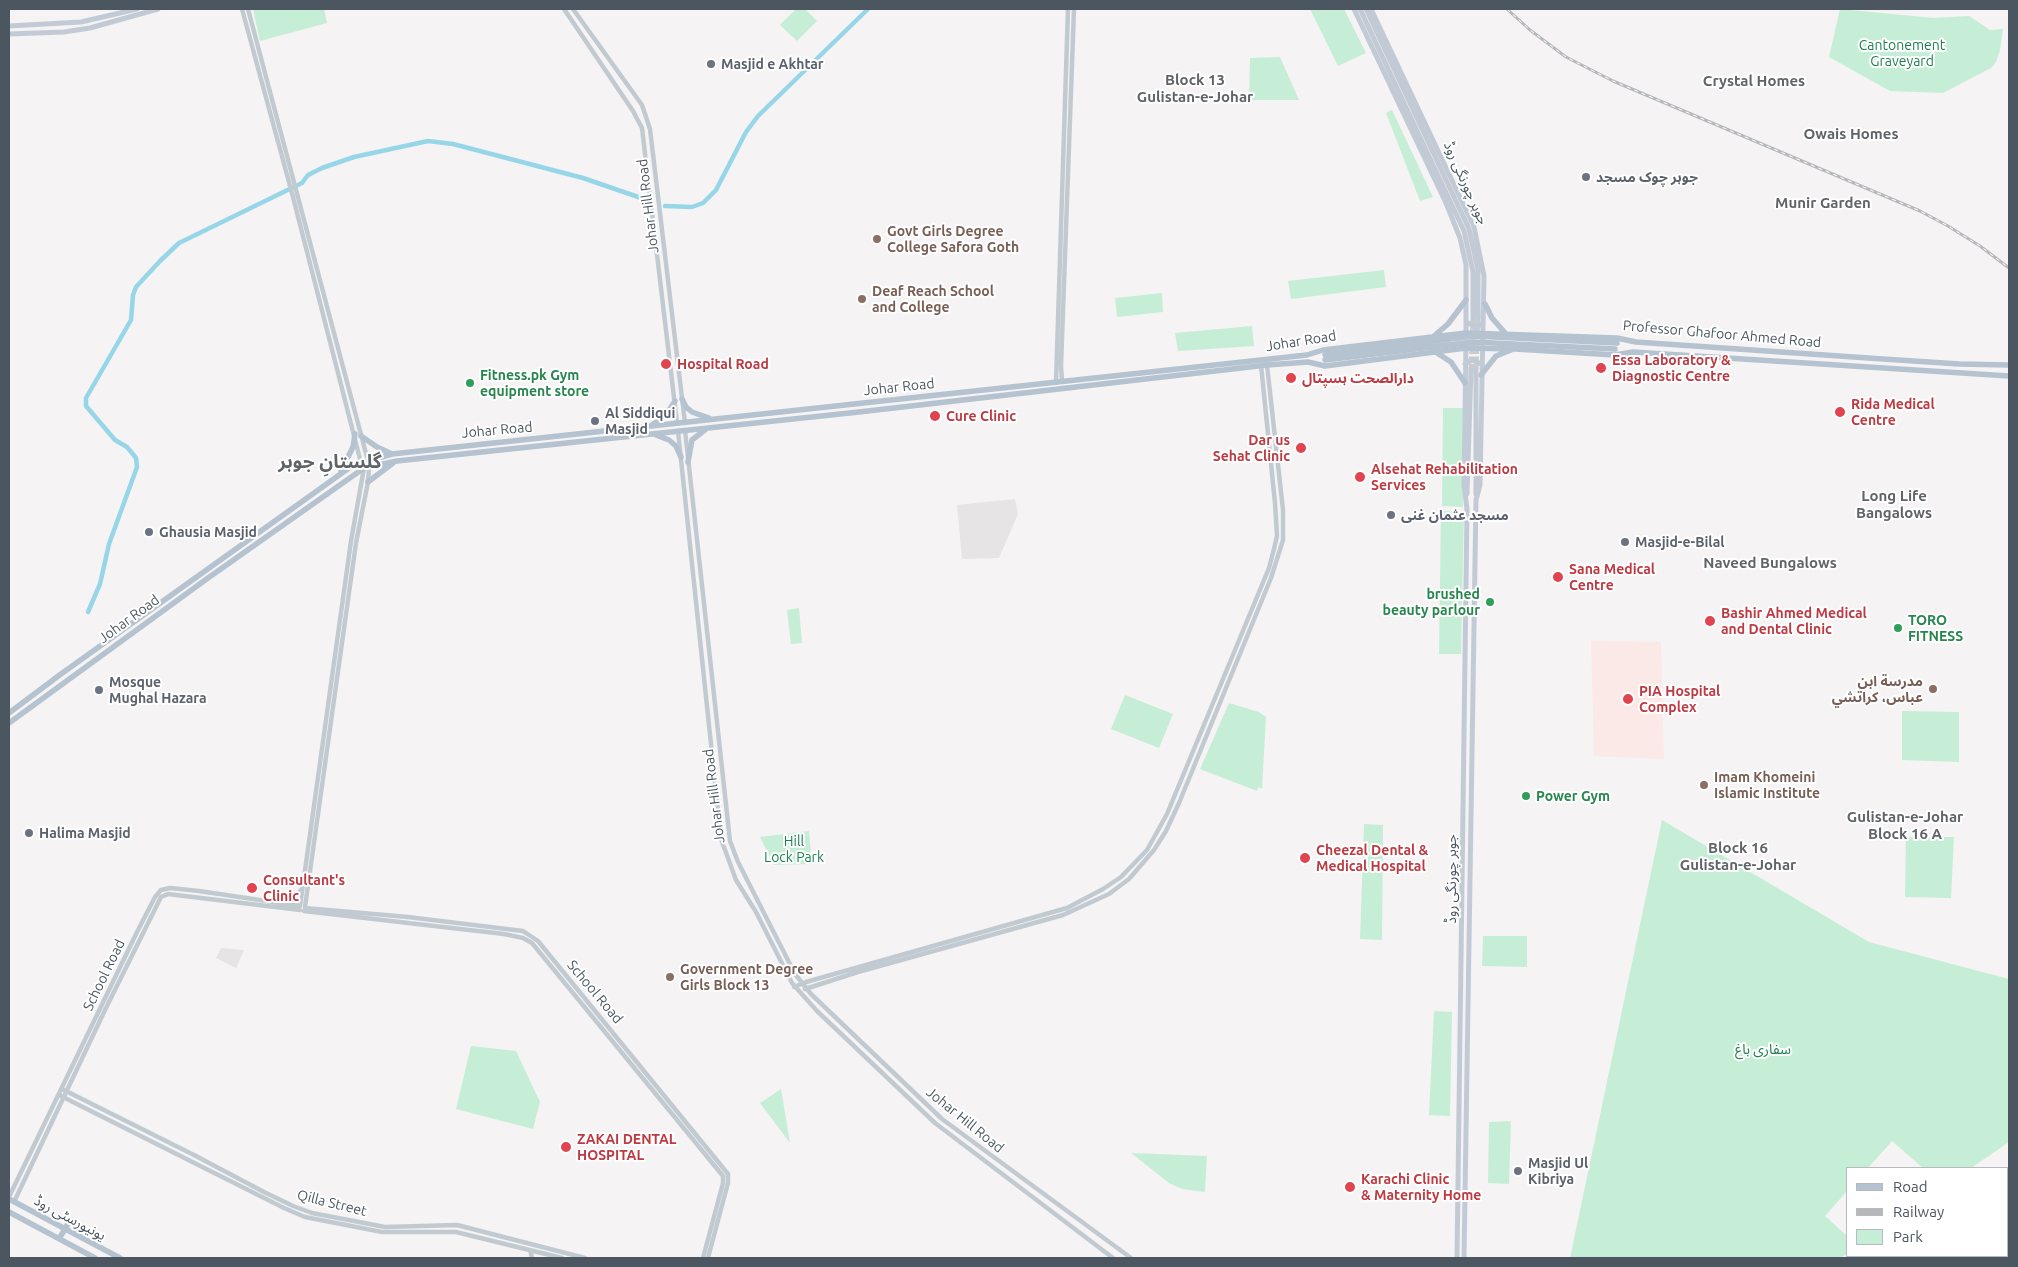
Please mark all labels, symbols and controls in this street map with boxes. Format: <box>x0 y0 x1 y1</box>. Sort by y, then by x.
park label: Cantonement Graveyard <box>1859 37 1945 70</box>
place label: Masjid e Akhtar <box>721 56 824 72</box>
marker: Masjid e Akhtar <box>705 58 717 70</box>
district label: Block 13 Gulistan-e-Johar <box>1137 71 1253 106</box>
district label: Crystal Homes <box>1703 72 1805 90</box>
district label: Owais Homes <box>1804 125 1898 143</box>
street label: جوہر چورنگی روڈ <box>1440 139 1492 227</box>
street label: Johar Hill Road <box>634 158 662 254</box>
place label: جوہر چوک مسجد <box>1596 169 1698 185</box>
marker: جوہر چوک مسجد <box>1580 171 1592 183</box>
district label: Munir Garden <box>1775 194 1871 212</box>
place label: Govt Girls Degree College Safora Goth <box>887 223 1019 256</box>
marker: Govt Girls Degree College Safora Goth <box>871 233 883 245</box>
place label: Deaf Reach School and College <box>872 283 994 316</box>
marker: Deaf Reach School and College <box>856 293 868 305</box>
street label: Professor Ghafoor Ahmed Road <box>1622 317 1822 351</box>
street label: Johar Road <box>1265 327 1337 355</box>
place label: Essa Laboratory & Diagnostic Centre <box>1612 352 1731 384</box>
place label: Hospital Road <box>677 356 769 372</box>
marker: Hospital Road <box>659 357 673 371</box>
marker: Essa Laboratory & Diagnostic Centre <box>1594 361 1608 375</box>
place label: Fitness.pk Gym equipment store <box>480 367 589 400</box>
place label: دارالصحت ہسپتال <box>1302 370 1414 386</box>
marker: دارالصحت ہسپتال <box>1284 371 1298 385</box>
street label: Johar Road <box>863 375 935 399</box>
marker: Fitness.pk Gym equipment store <box>464 377 476 389</box>
place label: Rida Medical Centre <box>1851 396 1935 428</box>
place label: Al Siddiqui Masjid <box>605 405 675 438</box>
marker: Rida Medical Centre <box>1833 405 1847 419</box>
place label: Cure Clinic <box>946 408 1016 424</box>
marker: Cure Clinic <box>928 409 942 423</box>
marker: Al Siddiqui Masjid <box>589 415 601 427</box>
street label: Johar Road <box>461 419 533 441</box>
place label: Dar us Sehat Clinic <box>1213 432 1290 464</box>
marker: Dar us Sehat Clinic <box>1294 441 1308 455</box>
district label: گلستانِ جوہر <box>278 451 382 473</box>
place label: Alsehat Rehabilitation Services <box>1371 461 1518 494</box>
marker: Alsehat Rehabilitation Services <box>1353 470 1367 484</box>
district label: Long Life Bangalows <box>1856 487 1932 522</box>
place label: مسجد عثمان غنی <box>1401 507 1509 523</box>
marker: مسجد عثمان غنی <box>1385 509 1397 521</box>
place label: Ghausia Masjid <box>159 524 257 540</box>
marker: Ghausia Masjid <box>143 526 155 538</box>
place label: Masjid-e-Bilal <box>1635 534 1725 550</box>
marker: Masjid-e-Bilal <box>1619 536 1631 548</box>
district label: Naveed Bungalows <box>1703 554 1837 572</box>
place label: Sana Medical Centre <box>1569 561 1655 594</box>
marker: Sana Medical Centre <box>1551 570 1565 584</box>
place label: brushed beauty parlour <box>1383 586 1480 618</box>
street label: Johar Road <box>95 591 163 647</box>
marker: brushed beauty parlour <box>1484 596 1496 608</box>
place label: Bashir Ahmed Medical and Dental Clinic <box>1721 605 1867 638</box>
place label: TORO FITNESS <box>1908 612 1963 644</box>
marker: Bashir Ahmed Medical and Dental Clinic <box>1703 614 1717 628</box>
marker: TORO FITNESS <box>1892 622 1904 634</box>
place label: مدرسة ابن عباس، كراتشي <box>1832 673 1923 706</box>
place label: Mosque Mughal Hazara <box>109 674 207 706</box>
place label: PIA Hospital Complex <box>1639 683 1720 716</box>
marker: مدرسة ابن عباس، كراتشي <box>1927 683 1939 695</box>
marker: Mosque Mughal Hazara <box>93 684 105 696</box>
marker: PIA Hospital Complex <box>1621 692 1635 706</box>
street label: Johar Hill Road <box>700 748 728 844</box>
place label: Imam Khomeini Islamic Institute <box>1714 769 1820 802</box>
marker: Imam Khomeini Islamic Institute <box>1698 779 1710 791</box>
place label: Power Gym <box>1536 788 1610 804</box>
marker: Power Gym <box>1520 790 1532 802</box>
district label: Gulistan-e-Johar Block 16 A <box>1847 808 1963 843</box>
place label: Halima Masjid <box>39 825 131 841</box>
marker: Halima Masjid <box>23 827 35 839</box>
park label: Hill Lock Park <box>764 833 824 866</box>
street label: جوہر چورنگی روڈ <box>1443 834 1459 924</box>
district label: Block 16 Gulistan-e-Johar <box>1680 839 1796 874</box>
place label: Cheezal Dental & Medical Hospital <box>1316 842 1428 874</box>
marker: Cheezal Dental & Medical Hospital <box>1298 851 1312 865</box>
place label: Consultant's Clinic <box>263 872 345 904</box>
marker: Consultant's Clinic <box>245 881 259 895</box>
street label: School Road <box>79 937 129 1013</box>
street label: School Road <box>564 957 626 1027</box>
place label: Government Degree Girls Block 13 <box>680 961 813 994</box>
marker: Government Degree Girls Block 13 <box>664 971 676 983</box>
park label: سفاری باغ <box>1735 1041 1791 1057</box>
street label: Johar Hill Road <box>923 1084 1007 1156</box>
place label: ZAKAI DENTAL HOSPITAL <box>577 1131 676 1164</box>
marker: ZAKAI DENTAL HOSPITAL <box>559 1140 573 1154</box>
place label: Masjid Ul Kibriya <box>1528 1155 1588 1188</box>
marker: Masjid Ul Kibriya <box>1512 1165 1524 1177</box>
legend <box>1846 1167 2008 1257</box>
place label: Karachi Clinic & Maternity Home <box>1361 1171 1481 1204</box>
text: Road <box>1893 1178 1928 1195</box>
marker: Karachi Clinic & Maternity Home <box>1343 1180 1357 1194</box>
street label: Qilla Street <box>295 1186 369 1220</box>
street label: یونیورسٹی روڈ <box>31 1192 109 1244</box>
text: Railway <box>1893 1203 1944 1220</box>
text: Park <box>1893 1228 1923 1245</box>

